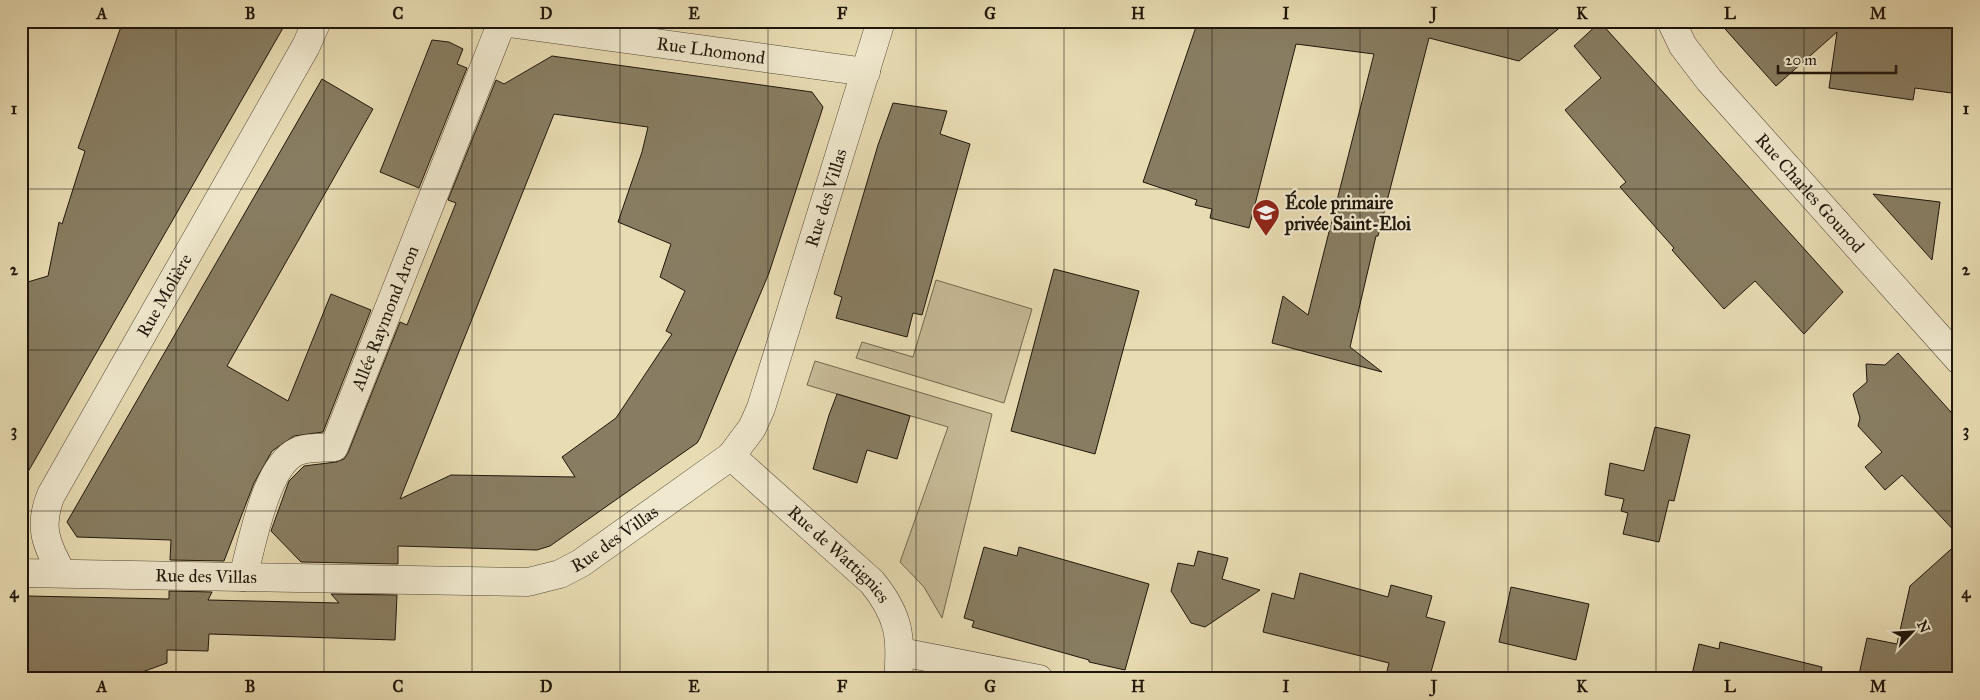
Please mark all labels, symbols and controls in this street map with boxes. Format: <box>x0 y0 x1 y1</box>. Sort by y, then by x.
text: A <box>96 4 108 23</box>
text: B <box>245 4 255 23</box>
text: C <box>393 4 404 23</box>
text: D <box>540 4 553 23</box>
text: E <box>688 4 700 23</box>
text: F <box>837 4 848 23</box>
text: G <box>984 4 996 23</box>
text: H <box>1131 4 1145 23</box>
text: I <box>1283 4 1290 23</box>
text: J <box>1429 4 1438 24</box>
text: K <box>1576 4 1588 23</box>
text: L <box>1724 4 1736 23</box>
text: M <box>1870 4 1887 23</box>
street label: Rue Lhomond <box>655 32 767 69</box>
scale bar <box>1778 42 1895 74</box>
text: 20 m <box>1785 51 1817 69</box>
text: 1 <box>11 99 18 118</box>
text: 1 <box>1963 99 1970 118</box>
street label: Rue Charles Gounod <box>1751 129 1869 257</box>
street label: Rue des Villas <box>801 146 852 250</box>
place label: École primaire privée Saint-Eloi <box>1284 189 1412 236</box>
school or university icon: École primaire privée Saint-Eloi <box>1251 198 1281 237</box>
street label: Allée Raymond Aron <box>346 242 424 395</box>
street label: Rue Molière <box>132 250 197 341</box>
text: 2 <box>10 260 19 279</box>
text: 2 <box>1962 260 1971 279</box>
text: 3 <box>11 421 17 441</box>
text: 3 <box>1963 421 1969 441</box>
street label: Rue des Villas <box>567 501 662 577</box>
street label: Rue de Wattignies <box>783 501 895 607</box>
street label: Rue des Villas <box>155 564 257 588</box>
text: 4 <box>10 583 20 603</box>
text: 4 <box>1962 583 1972 603</box>
north arrow <box>1888 608 1938 658</box>
text: N <box>1913 618 1934 636</box>
text: A <box>96 677 108 696</box>
text: B <box>245 677 255 696</box>
text: C <box>393 677 404 696</box>
text: D <box>540 677 553 696</box>
text: E <box>688 677 700 696</box>
text: F <box>837 677 848 696</box>
text: G <box>984 677 996 696</box>
text: H <box>1131 677 1145 696</box>
text: I <box>1283 677 1290 696</box>
text: J <box>1429 677 1438 697</box>
text: K <box>1576 677 1588 696</box>
text: L <box>1724 677 1736 696</box>
text: M <box>1870 677 1887 696</box>

